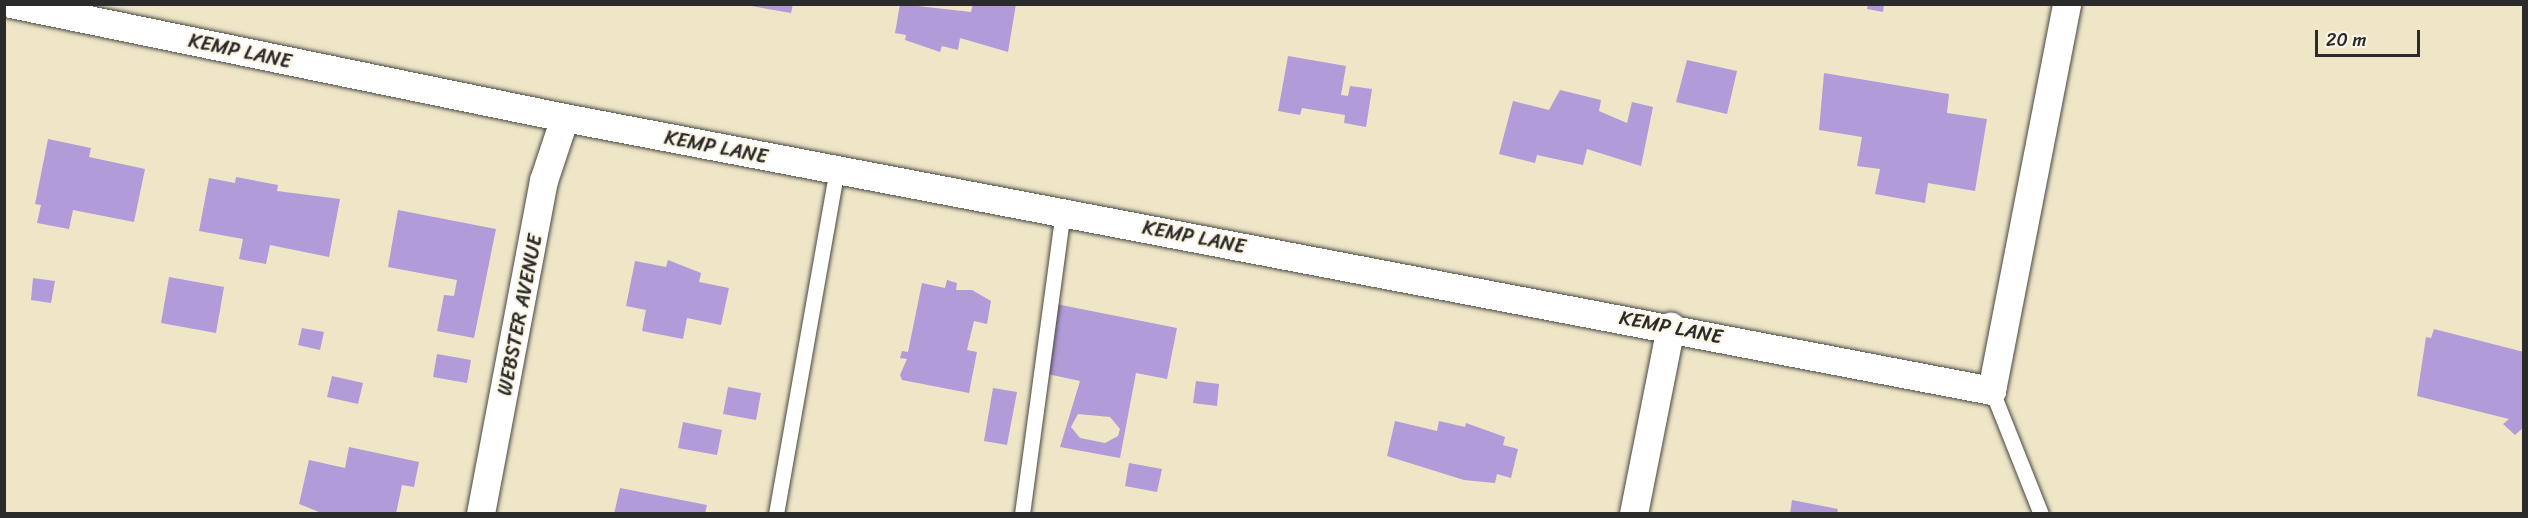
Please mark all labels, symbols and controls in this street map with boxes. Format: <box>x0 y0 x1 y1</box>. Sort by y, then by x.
scale bar <box>2318 18 2423 56</box>
text: 20 m <box>2326 24 2366 56</box>
street label: KEMP LANE <box>186 28 294 74</box>
street label: KEMP LANE <box>662 125 770 169</box>
street label: KEMP LANE <box>1140 215 1248 259</box>
street label: WEBSTER AVENUE <box>493 232 547 398</box>
street label: KEMP LANE <box>1617 305 1725 349</box>

